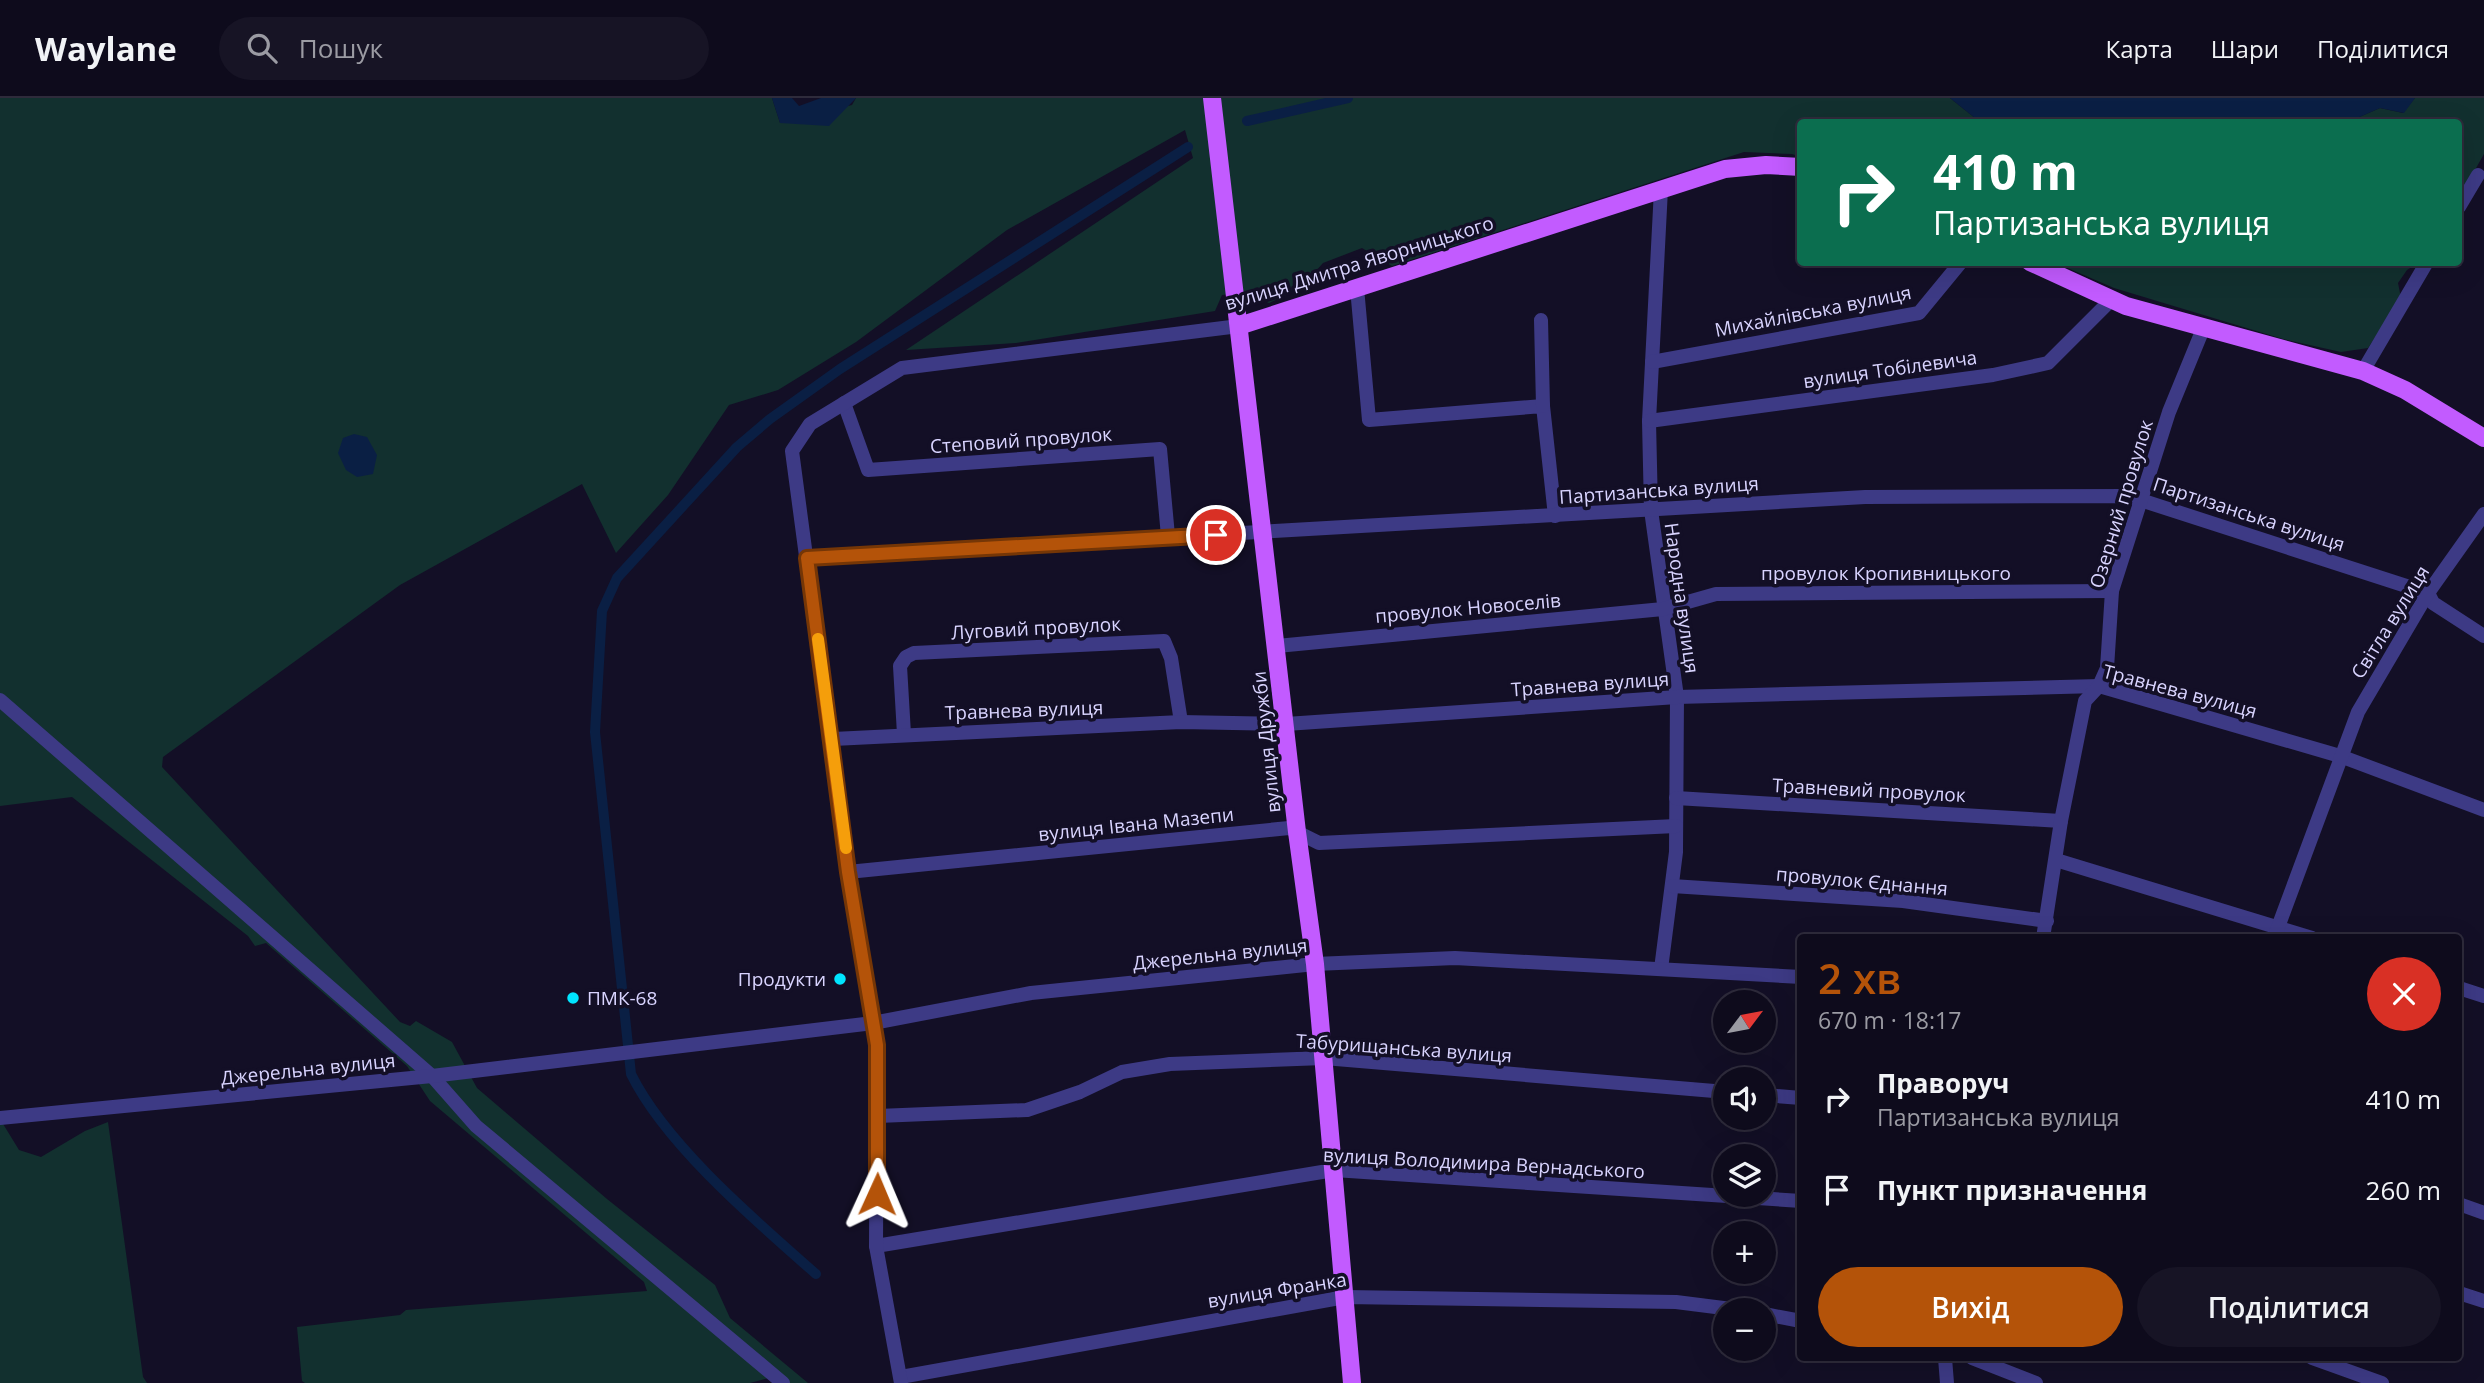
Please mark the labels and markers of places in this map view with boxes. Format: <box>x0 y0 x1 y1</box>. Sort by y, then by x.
pin <box>1186 505 1246 565</box>
place label: Продукти <box>738 966 826 992</box>
marker: Продукти <box>832 971 848 987</box>
place label: ПМК-68 <box>587 985 657 1011</box>
marker: ПМК-68 <box>565 990 581 1006</box>

